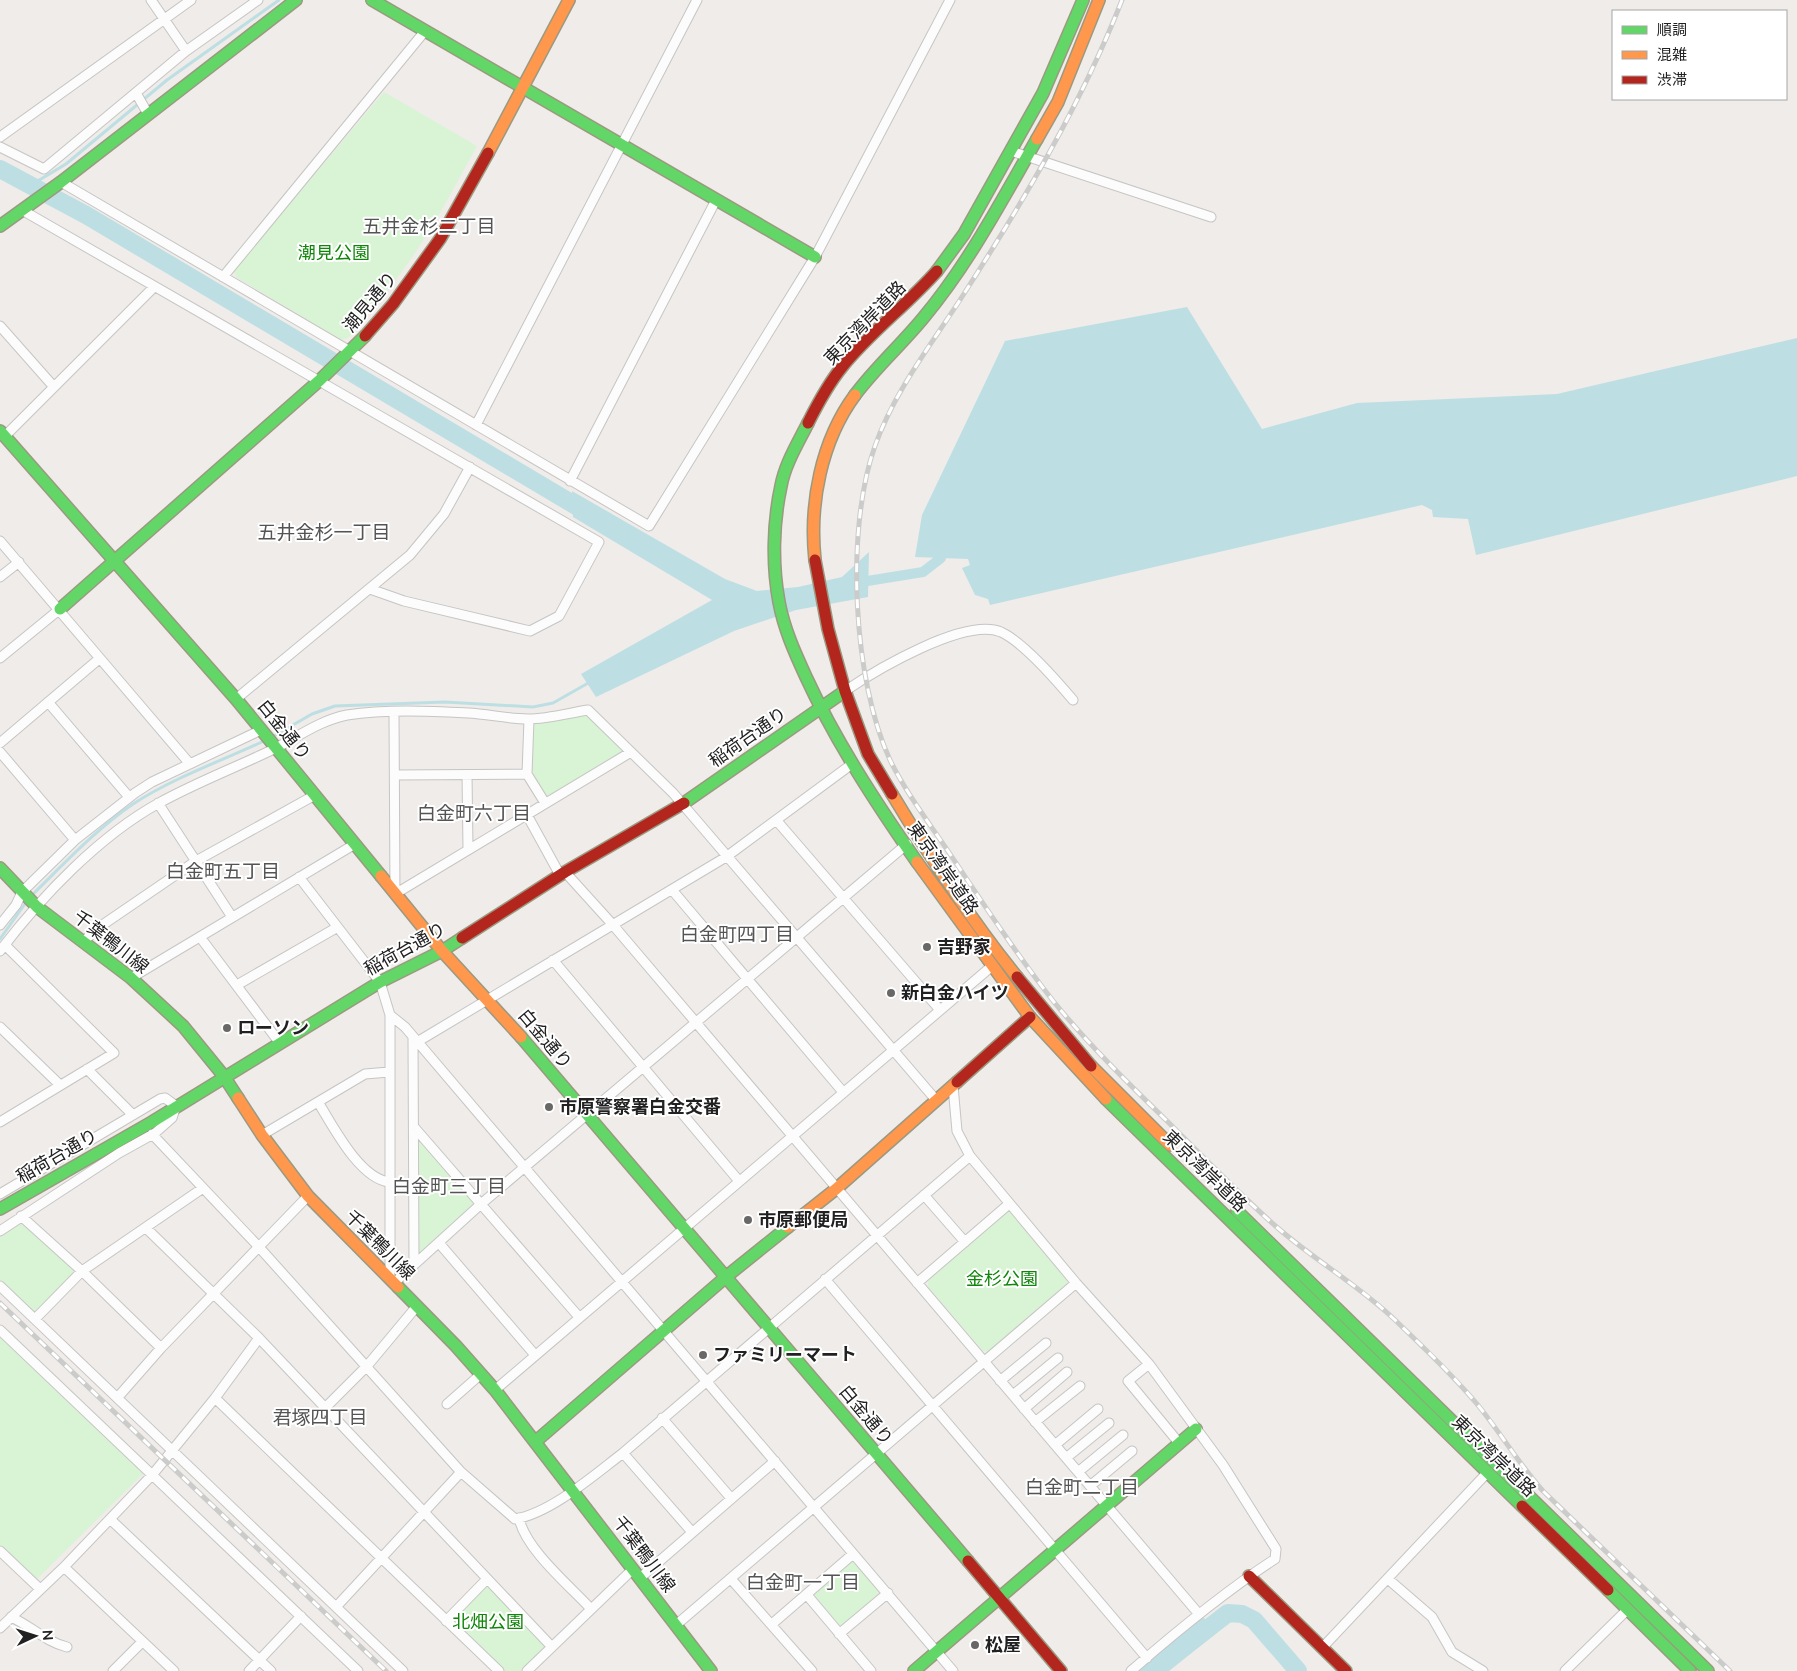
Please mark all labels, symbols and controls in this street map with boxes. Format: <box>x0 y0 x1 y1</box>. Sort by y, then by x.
legend <box>1612 10 1787 100</box>
text: 順調 <box>1657 20 1687 39</box>
text: 混雑 <box>1657 45 1687 64</box>
text: 渋滞 <box>1657 70 1687 89</box>
district label: 五井金杉二丁目 <box>362 214 496 238</box>
park label: 潮見公園 <box>298 241 370 264</box>
street label: 潮見通り <box>338 267 402 337</box>
street label: 東京湾岸道路 <box>819 276 910 369</box>
district label: 五井金杉一丁目 <box>257 520 391 544</box>
street label: 白金通り <box>253 694 316 765</box>
street label: 稲荷台通り <box>704 701 791 772</box>
district label: 白金町六丁目 <box>417 801 531 825</box>
street label: 東京湾岸道路 <box>903 817 984 919</box>
district label: 白金町五丁目 <box>166 859 280 883</box>
street label: 千葉鴨川線 <box>69 905 154 978</box>
street label: 稲荷台通り <box>360 917 450 980</box>
district label: 白金町四丁目 <box>680 922 794 946</box>
place label: 吉野家 <box>937 935 991 958</box>
marker: 吉野家 <box>921 941 933 953</box>
place label: 新白金ハイツ <box>901 981 1009 1004</box>
marker: 新白金ハイツ <box>885 987 897 999</box>
street label: 白金通り <box>513 1004 577 1074</box>
place label: ローソン <box>237 1016 309 1039</box>
marker: ローソン <box>221 1022 233 1034</box>
place label: 市原警察署白金交番 <box>559 1095 721 1118</box>
marker: 市原警察署白金交番 <box>543 1101 555 1113</box>
street label: 稲荷台通り <box>12 1123 101 1188</box>
street label: 東京湾岸道路 <box>1159 1125 1252 1216</box>
district label: 白金町三丁目 <box>392 1174 506 1198</box>
street label: 千葉鴨川線 <box>340 1205 420 1285</box>
place label: 市原郵便局 <box>758 1208 848 1231</box>
marker: 市原郵便局 <box>742 1214 754 1226</box>
park label: 金杉公園 <box>966 1267 1038 1290</box>
place label: ファミリーマート <box>713 1343 857 1366</box>
marker: ファミリーマート <box>697 1349 709 1361</box>
street label: 白金通り <box>834 1380 898 1450</box>
district label: 君塚四丁目 <box>272 1405 368 1429</box>
street label: 東京湾岸道路 <box>1448 1410 1541 1501</box>
district label: 白金町二丁目 <box>1025 1475 1139 1499</box>
street label: 千葉鴨川線 <box>608 1511 681 1597</box>
district label: 白金町一丁目 <box>746 1570 860 1594</box>
park label: 北畑公園 <box>452 1610 524 1633</box>
north arrow <box>10 1611 60 1661</box>
text: N <box>39 1629 57 1641</box>
place label: 松屋 <box>985 1633 1021 1656</box>
marker: 松屋 <box>969 1639 981 1651</box>

